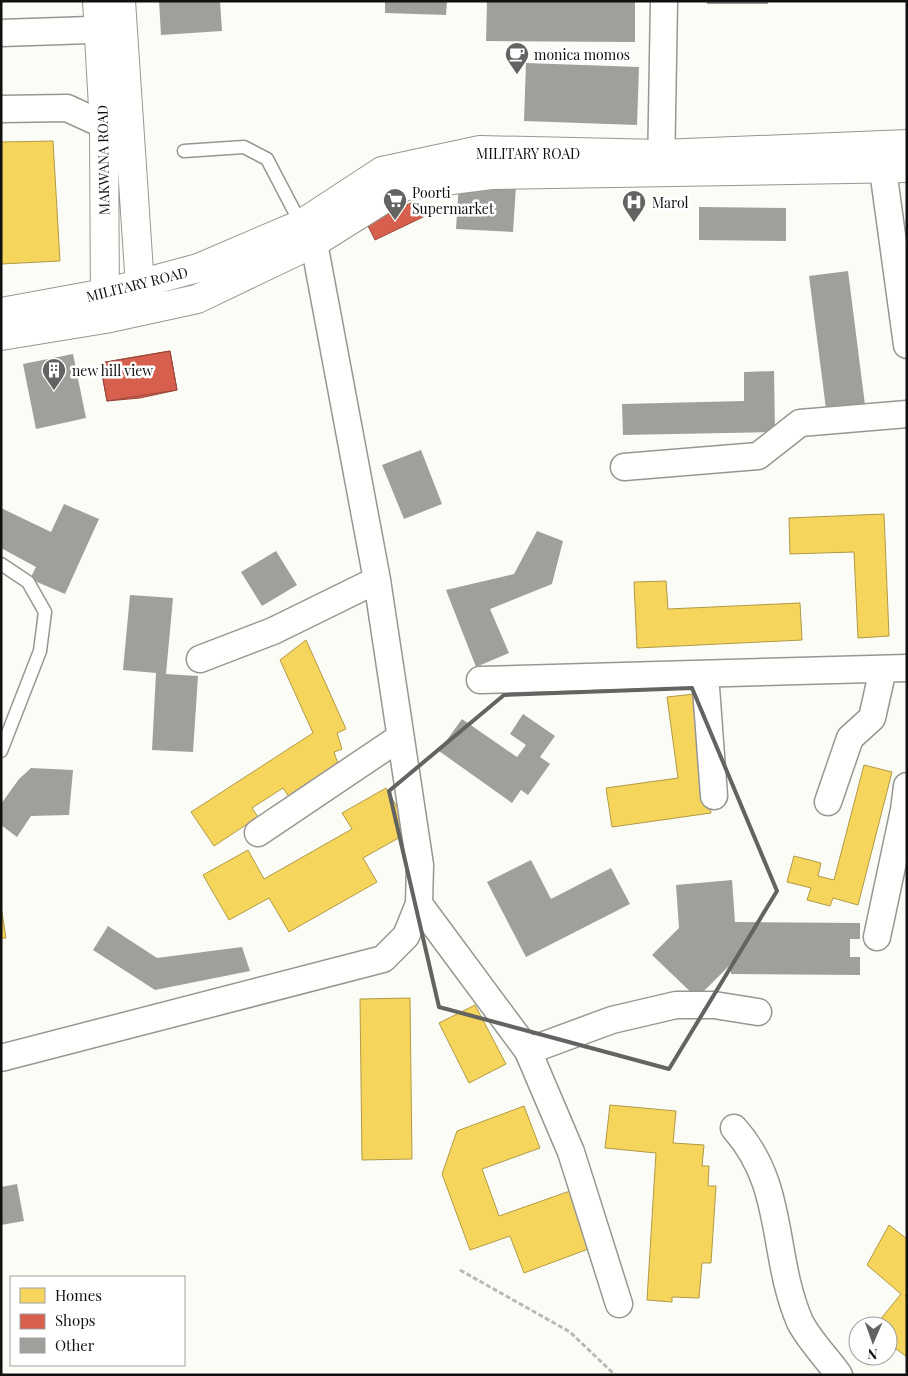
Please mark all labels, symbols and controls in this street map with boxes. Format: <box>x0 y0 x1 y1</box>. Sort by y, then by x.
cafe icon: monica momos <box>504 41 530 75</box>
place label: monica momos <box>534 45 630 64</box>
street label: MAKWANA ROAD <box>93 105 113 215</box>
street label: MILITARY ROAD <box>476 144 580 163</box>
place label: Poorti Supermarket <box>412 183 495 218</box>
supermarket icon: Poorti Supermarket <box>382 187 408 221</box>
hospital icon: Marol <box>621 189 647 223</box>
place label: Marol <box>652 193 689 212</box>
street label: MILITARY ROAD <box>84 262 190 306</box>
building icon: new hill view <box>41 357 67 391</box>
place label: new hill view <box>72 361 153 380</box>
legend <box>10 1276 185 1366</box>
text: Homes <box>55 1285 102 1305</box>
text: Shops <box>55 1310 96 1330</box>
north arrow <box>848 1316 898 1366</box>
text: Other <box>55 1335 95 1355</box>
text: N <box>867 1345 878 1364</box>

